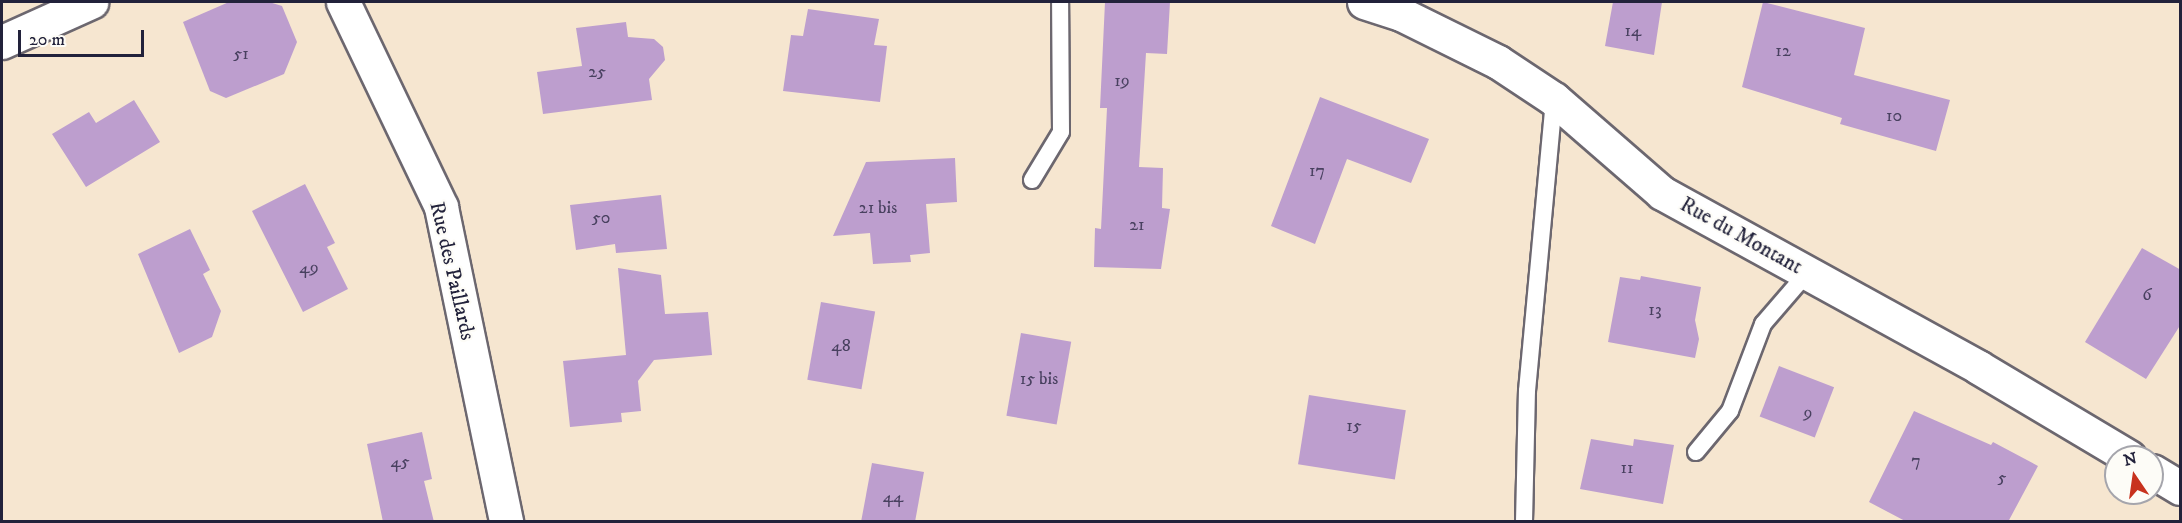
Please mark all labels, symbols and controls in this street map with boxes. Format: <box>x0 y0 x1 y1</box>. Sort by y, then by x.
scale bar <box>21 18 147 56</box>
house number: 14 <box>1625 20 1641 42</box>
text: 20 m <box>29 29 65 51</box>
house number: 12 <box>1775 40 1791 62</box>
house number: 51 <box>233 43 249 65</box>
house number: 25 <box>588 61 606 83</box>
house number: 19 <box>1114 70 1130 92</box>
house number: 10 <box>1886 105 1902 127</box>
house number: 17 <box>1309 160 1325 182</box>
street label: Rue du Montant <box>1676 192 1806 280</box>
house number: 21 bis <box>859 197 897 219</box>
street label: Rue des Paillards <box>424 199 480 343</box>
house number: 50 <box>592 207 610 229</box>
house number: 21 <box>1129 214 1145 236</box>
house number: 49 <box>299 257 319 279</box>
house number: 6 <box>2142 284 2152 306</box>
house number: 13 <box>1648 299 1662 321</box>
house number: 48 <box>831 335 851 357</box>
house number: 15 bis <box>1020 368 1058 390</box>
house number: 9 <box>1804 402 1812 424</box>
house number: 15 <box>1346 415 1362 437</box>
north arrow <box>2104 445 2164 505</box>
text: N <box>2122 448 2139 471</box>
house number: 7 <box>1911 450 1921 472</box>
house number: 45 <box>390 451 410 473</box>
house number: 11 <box>1620 457 1634 479</box>
house number: 5 <box>1998 467 2006 489</box>
house number: 44 <box>883 486 903 508</box>

